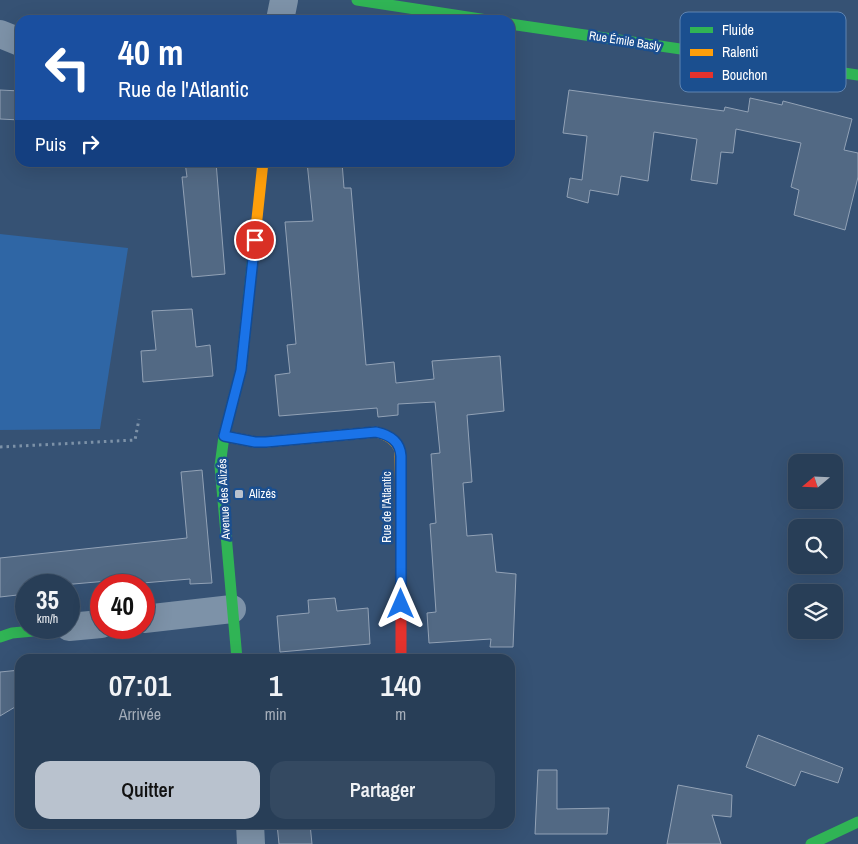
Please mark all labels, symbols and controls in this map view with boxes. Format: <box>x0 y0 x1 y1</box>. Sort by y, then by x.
legend <box>680 12 846 92</box>
text: Fluide <box>722 21 754 39</box>
street label: Rue Émile Basly <box>588 27 662 55</box>
text: 40 m <box>118 29 183 76</box>
icon: left <box>35 35 100 100</box>
text: Ralenti <box>722 43 758 61</box>
text: Bouchon <box>722 66 767 84</box>
text: Rue de l'Atlantic <box>118 74 249 104</box>
icon: right <box>76 130 104 158</box>
text: Puis <box>35 131 66 157</box>
pin <box>234 219 276 261</box>
icon: arrive <box>241 226 269 254</box>
north arrow <box>788 454 842 509</box>
map controls <box>788 454 843 639</box>
street label: Avenue des Alizés <box>214 458 234 541</box>
street label: Rue de l'Atlantic <box>379 471 395 543</box>
place label: Alizés <box>248 486 276 502</box>
marker: Alizés <box>233 488 245 500</box>
button: search <box>788 519 843 574</box>
speed limit sign: 40 <box>90 574 155 639</box>
position arrow <box>374 577 426 629</box>
text: 35 <box>36 583 59 617</box>
button: layers <box>788 584 843 639</box>
text: km/h <box>37 611 58 627</box>
text: 07:01 <box>109 665 171 705</box>
text: 1 <box>269 665 283 705</box>
text: 140 <box>380 665 421 705</box>
text: Arrivée <box>119 703 161 725</box>
text: min <box>265 703 287 725</box>
text: m <box>395 703 406 725</box>
button: Quitter <box>35 761 260 819</box>
button: Partager <box>270 761 495 819</box>

